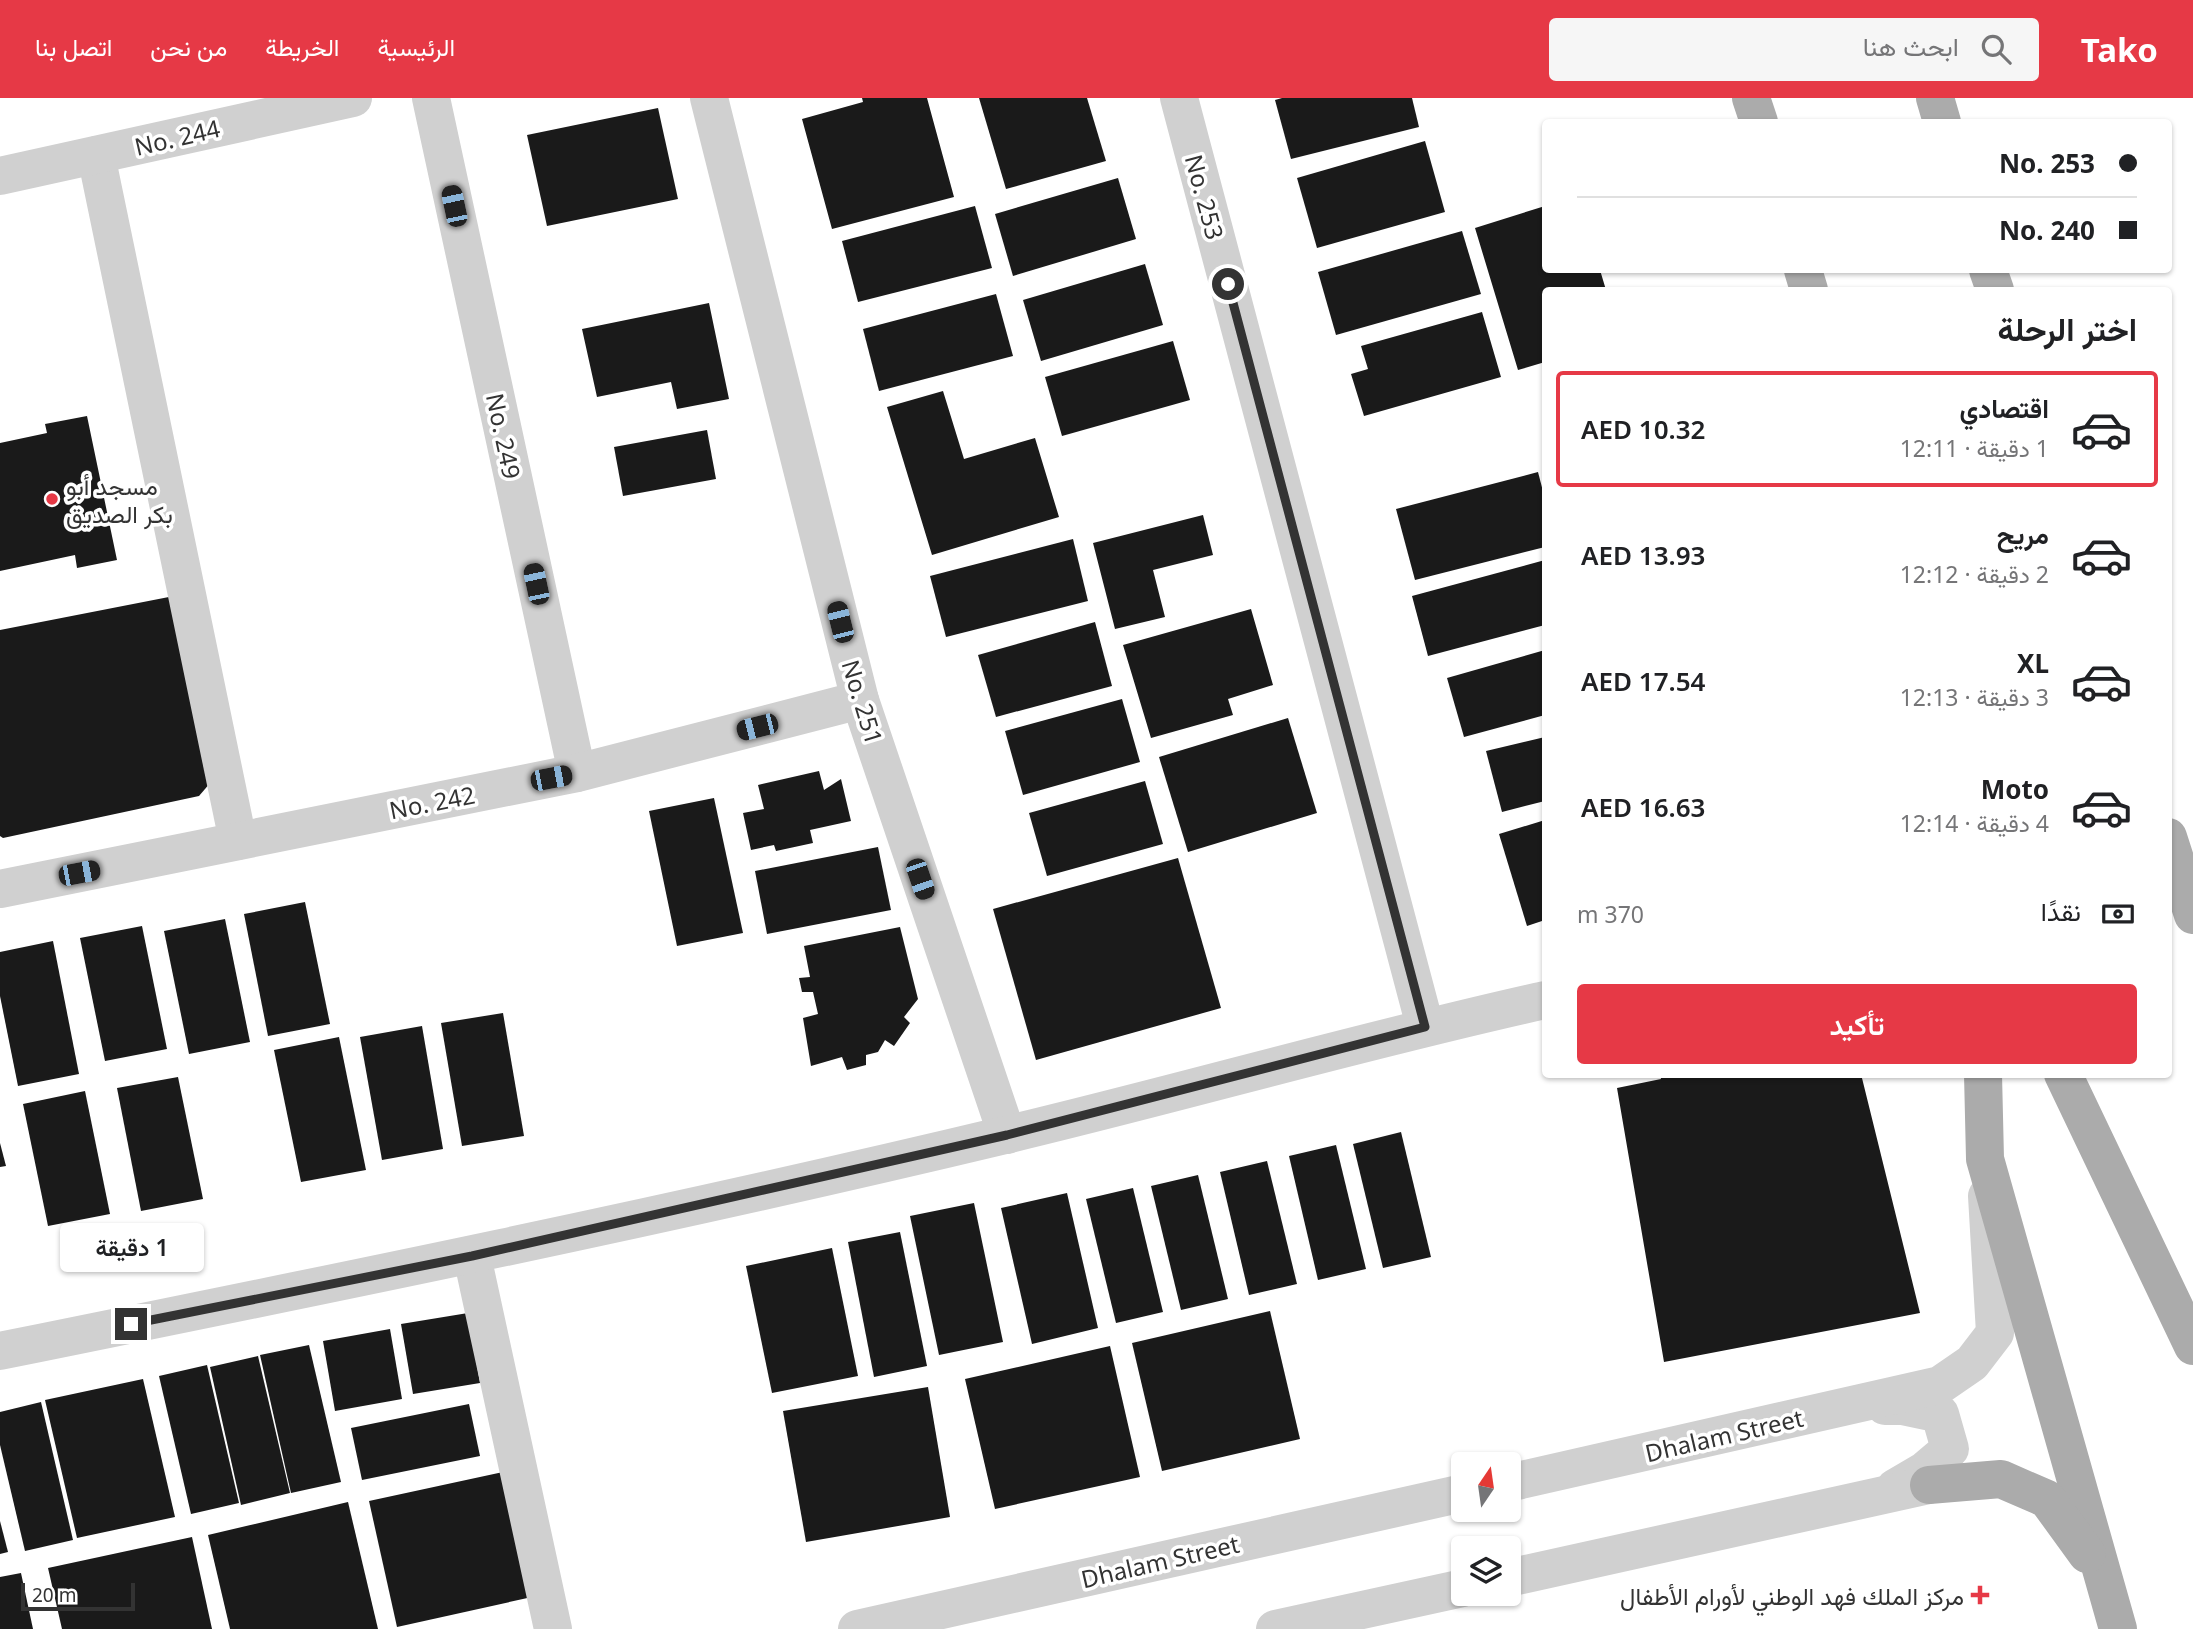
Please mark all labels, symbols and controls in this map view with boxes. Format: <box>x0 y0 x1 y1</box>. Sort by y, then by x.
search box <box>1549 18 2039 81</box>
text: Tako <box>2081 27 2158 72</box>
text: ابحث هنا <box>1863 28 1959 64</box>
text: اتصل بنا <box>35 30 112 63</box>
text: من نحن <box>150 30 227 63</box>
text: الخريطة <box>265 30 339 63</box>
text: الرئيسية <box>377 30 455 63</box>
icon: search <box>1977 30 2015 68</box>
street label: No. 244 <box>131 111 223 163</box>
text: No. 253 <box>1999 145 2095 181</box>
street label: No. 253 <box>1178 151 1232 243</box>
car <box>440 183 469 229</box>
text: No. 240 <box>1999 212 2095 248</box>
route start <box>1212 268 1244 300</box>
text: اختر الرحلة <box>1997 307 2137 350</box>
street label: No. 249 <box>479 390 529 482</box>
text: اقتصادي <box>1960 390 2049 426</box>
icon: car <box>2070 398 2133 461</box>
text: AED 10.32 <box>1581 411 1705 447</box>
text: 1 دقيقة · 12:11 <box>1900 432 2049 464</box>
place label: مسجد أبو بكر الصديق <box>66 469 173 530</box>
marker: مسجد أبو بكر الصديق <box>44 491 60 507</box>
text: مريح <box>1997 516 2049 552</box>
icon: car <box>2070 524 2133 587</box>
text: AED 13.93 <box>1581 537 1705 573</box>
text: 2 دقيقة · 12:12 <box>1900 558 2049 590</box>
car <box>522 561 551 607</box>
car <box>825 599 856 645</box>
text: XL <box>2017 645 2049 681</box>
icon: car <box>2070 650 2133 713</box>
street label: No. 251 <box>835 656 891 748</box>
text: AED 17.54 <box>1581 663 1705 699</box>
text: 3 دقيقة · 12:13 <box>1900 681 2049 713</box>
car <box>735 712 780 742</box>
car <box>529 764 574 792</box>
text: Moto <box>1981 771 2049 807</box>
icon: car <box>2070 776 2133 839</box>
street label: No. 242 <box>386 778 478 826</box>
text: AED 16.63 <box>1581 789 1705 825</box>
text: 4 دقيقة · 12:14 <box>1900 807 2049 839</box>
car <box>904 856 937 902</box>
car <box>57 859 102 887</box>
text: نقدًا <box>2041 893 2081 929</box>
icon: cash <box>2099 895 2137 933</box>
text: 370 m <box>1577 898 1644 930</box>
button: تأكيد <box>1577 984 2137 1064</box>
callout: 1 دقيقة <box>59 1222 203 1272</box>
text: 1 دقيقة <box>95 1231 169 1263</box>
route end <box>115 1308 147 1340</box>
street label: Dhalam Street <box>1642 1401 1807 1469</box>
north arrow <box>1451 1452 1521 1522</box>
map controls <box>1451 1452 1521 1606</box>
street label: Dhalam Street <box>1078 1527 1243 1595</box>
button: layers <box>1451 1536 1521 1606</box>
place label: مركز الملك فهد الوطني لأورام الأطفال <box>1620 1579 1964 1616</box>
scale bar <box>21 1580 135 1612</box>
text: 20 m <box>32 1582 76 1608</box>
marker: مركز الملك فهد الوطني لأورام الأطفال <box>1970 1585 1990 1605</box>

